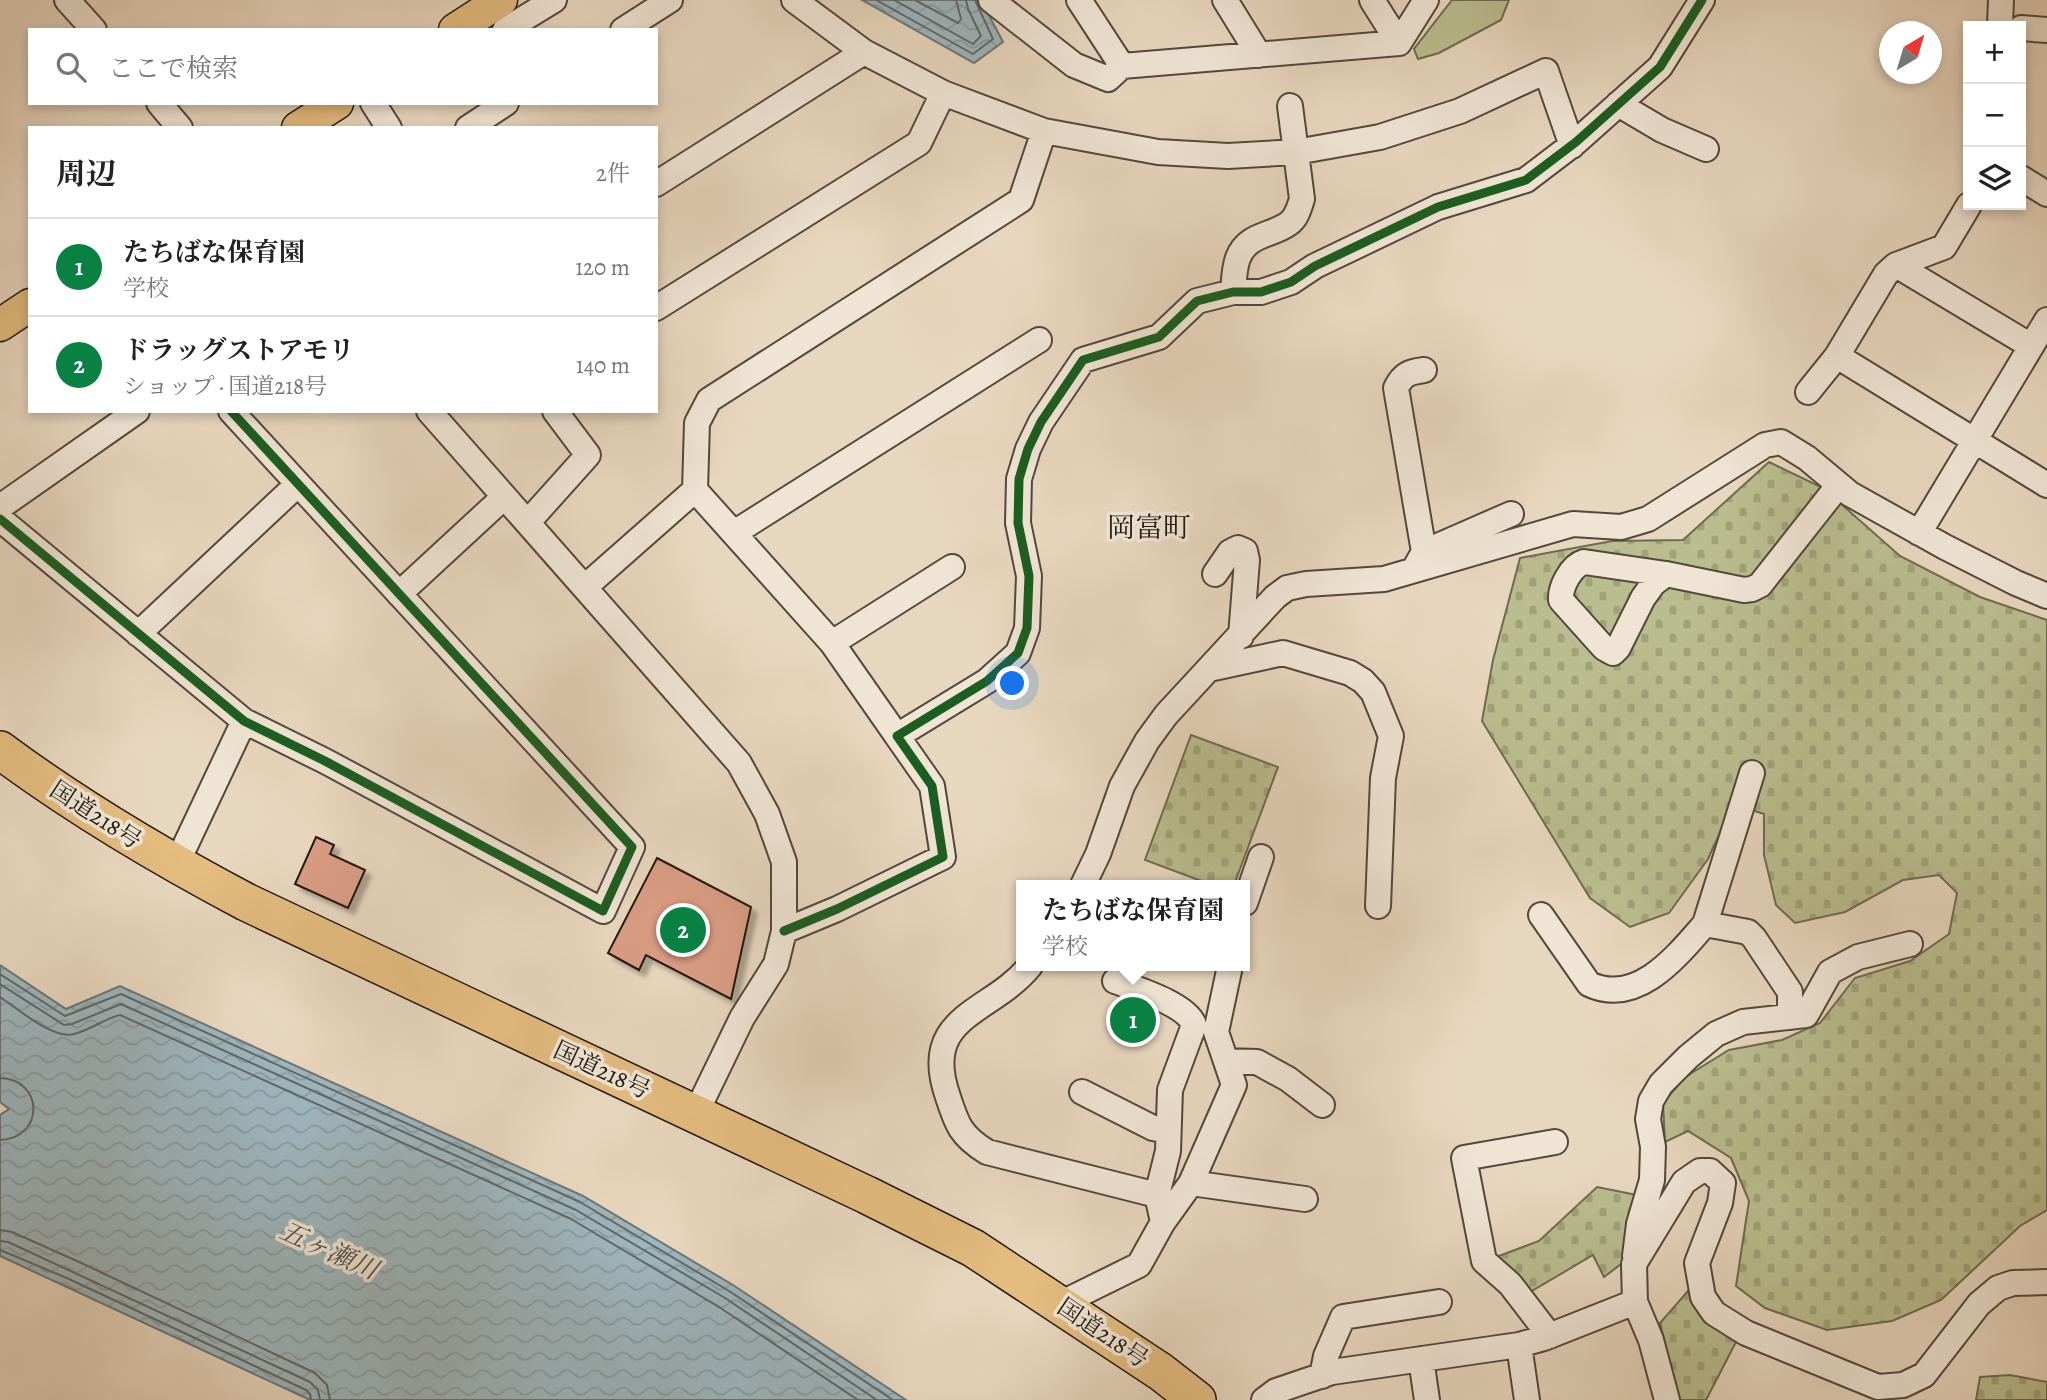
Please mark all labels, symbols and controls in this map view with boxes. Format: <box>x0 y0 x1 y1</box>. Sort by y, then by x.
north arrow <box>1879 21 1942 84</box>
map controls <box>1963 21 2026 210</box>
button: + <box>1963 21 2026 84</box>
search box <box>28 28 658 105</box>
icon: search <box>52 48 90 86</box>
text: ここで検索 <box>108 51 238 86</box>
button: − <box>1963 84 2026 147</box>
button: layers <box>1963 147 2026 210</box>
text: 周辺 <box>56 154 116 194</box>
text: 2件 <box>596 158 630 189</box>
text: たちばな保育園 <box>123 235 305 270</box>
text: 1 <box>75 252 83 283</box>
text: 120 m <box>575 252 630 283</box>
text: 学校 <box>123 273 169 304</box>
text: ドラッグストアモリ <box>123 333 354 368</box>
text: 2 <box>73 350 85 381</box>
text: 140 m <box>576 350 630 381</box>
text: ショップ · 国道218号 <box>123 371 327 402</box>
district label: 岡富町 <box>1107 509 1191 547</box>
your location <box>995 666 1029 700</box>
street label: 国道218号 <box>44 773 148 857</box>
popup <box>1016 880 1250 971</box>
text: たちばな保育園 <box>1042 893 1224 928</box>
pin: 2 <box>660 904 706 956</box>
text: 学校 <box>1042 931 1088 962</box>
pin: 1 <box>1110 994 1156 1046</box>
street label: 国道218号 <box>548 1034 656 1106</box>
water label: 五ヶ瀬川 <box>274 1213 386 1289</box>
street label: 国道218号 <box>1051 1291 1155 1375</box>

